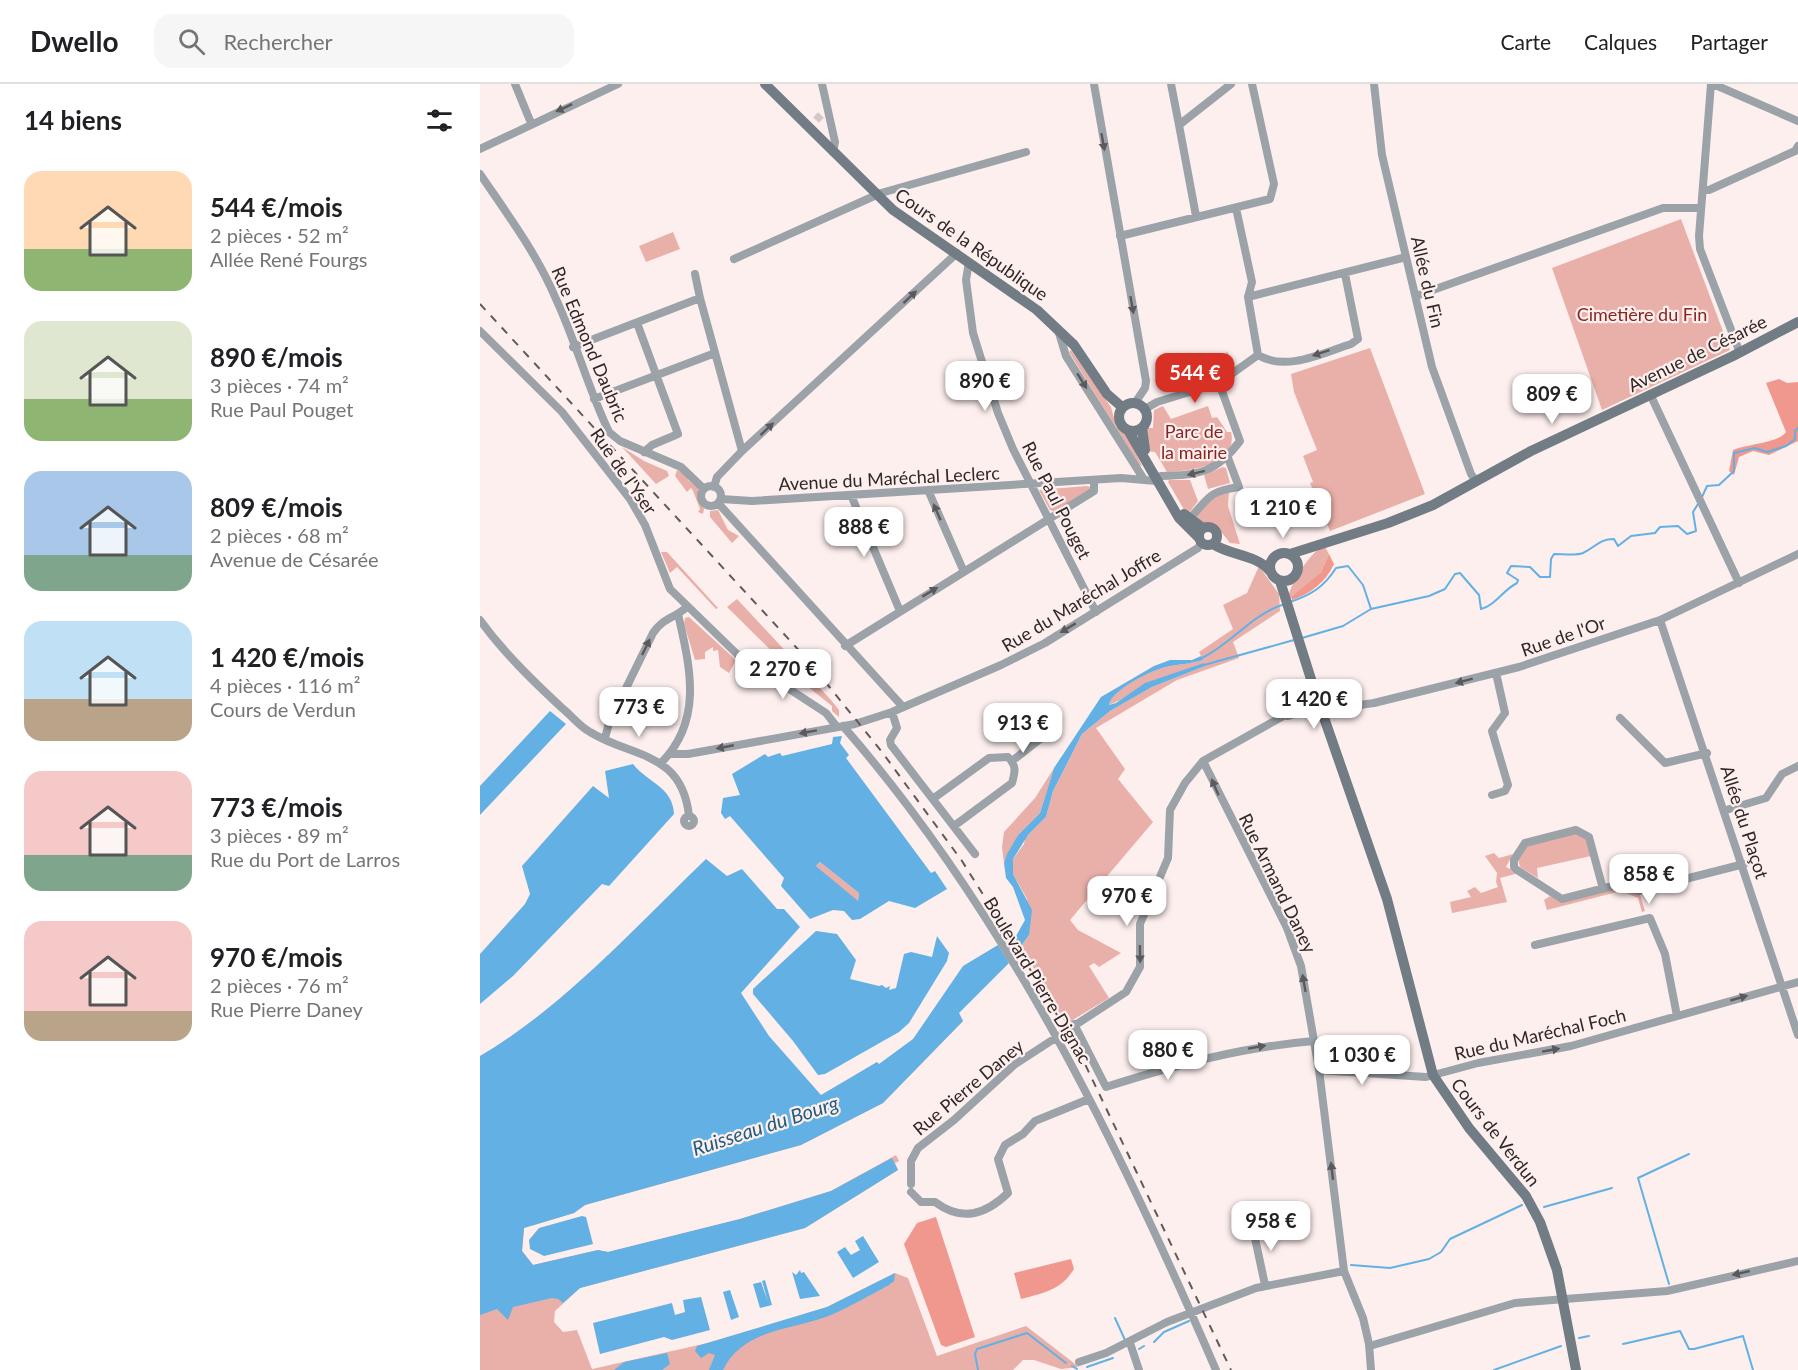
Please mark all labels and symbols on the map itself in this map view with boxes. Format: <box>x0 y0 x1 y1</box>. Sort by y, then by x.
one-way arrow <box>556 103 573 112</box>
one-way arrow <box>1099 132 1108 151</box>
street label: Cours de la République <box>891 183 1053 305</box>
street label: Allée du Fin <box>1407 234 1449 330</box>
street label: Rue Edmond Daubric <box>547 263 633 425</box>
one-way arrow <box>903 290 917 304</box>
one-way arrow <box>1128 296 1137 315</box>
park label: Cimetière du Fin <box>1577 303 1707 325</box>
street label: Avenue de Césarée <box>1624 310 1770 396</box>
one-way arrow <box>1312 349 1330 359</box>
pin: 544 € <box>1153 353 1237 404</box>
pin: 890 € <box>943 361 1027 412</box>
one-way arrow <box>1077 373 1088 389</box>
pin: 809 € <box>1510 374 1594 425</box>
park label: Parc de la mairie <box>1161 420 1227 463</box>
one-way arrow <box>759 422 774 436</box>
street label: Rue de l'Yser <box>586 424 662 519</box>
street label: Rue Paul Pouget <box>1018 437 1096 563</box>
street label: Avenue du Maréchal Leclerc <box>778 461 1001 495</box>
one-way arrow <box>1186 469 1205 478</box>
pin: 1 210 € <box>1228 488 1338 539</box>
one-way arrow <box>932 503 942 521</box>
pin: 888 € <box>822 507 906 558</box>
street label: Rue du Maréchal Joffre <box>997 544 1165 656</box>
one-way arrow <box>922 587 938 598</box>
street label: Rue de l'Or <box>1518 611 1609 661</box>
one-way arrow <box>1060 623 1076 634</box>
one-way arrow <box>642 638 651 655</box>
pin: 2 270 € <box>728 649 838 700</box>
one-way arrow <box>1455 677 1473 686</box>
pin: 1 420 € <box>1259 679 1369 730</box>
pin: 773 € <box>597 687 681 738</box>
pin: 913 € <box>981 703 1065 754</box>
one-way arrow <box>799 727 818 736</box>
one-way arrow <box>715 743 734 752</box>
street label: Allée du Plaçot <box>1716 763 1774 882</box>
one-way arrow <box>1210 778 1220 796</box>
street label: Rue Armand Daney <box>1235 810 1322 957</box>
pin: 858 € <box>1607 854 1691 905</box>
pin: 970 € <box>1085 876 1169 927</box>
street label: Boulevard Pierre Dignac <box>980 893 1097 1068</box>
one-way arrow <box>1135 944 1145 963</box>
one-way arrow <box>1300 974 1309 993</box>
one-way arrow <box>1730 993 1748 1002</box>
street label: Rue du Maréchal Foch <box>1452 1004 1628 1064</box>
pin: 880 € <box>1126 1030 1210 1081</box>
street label: Rue Pierre Daney <box>908 1034 1028 1140</box>
pin: 1 030 € <box>1307 1035 1417 1086</box>
one-way arrow <box>1248 1042 1267 1051</box>
one-way arrow <box>1542 1045 1561 1054</box>
street label: Cours de Verdun <box>1447 1074 1545 1190</box>
water label: Ruisseau du Bourg <box>689 1090 842 1160</box>
one-way arrow <box>1327 1162 1336 1181</box>
pin: 958 € <box>1229 1201 1313 1252</box>
one-way arrow <box>1732 1269 1750 1279</box>

